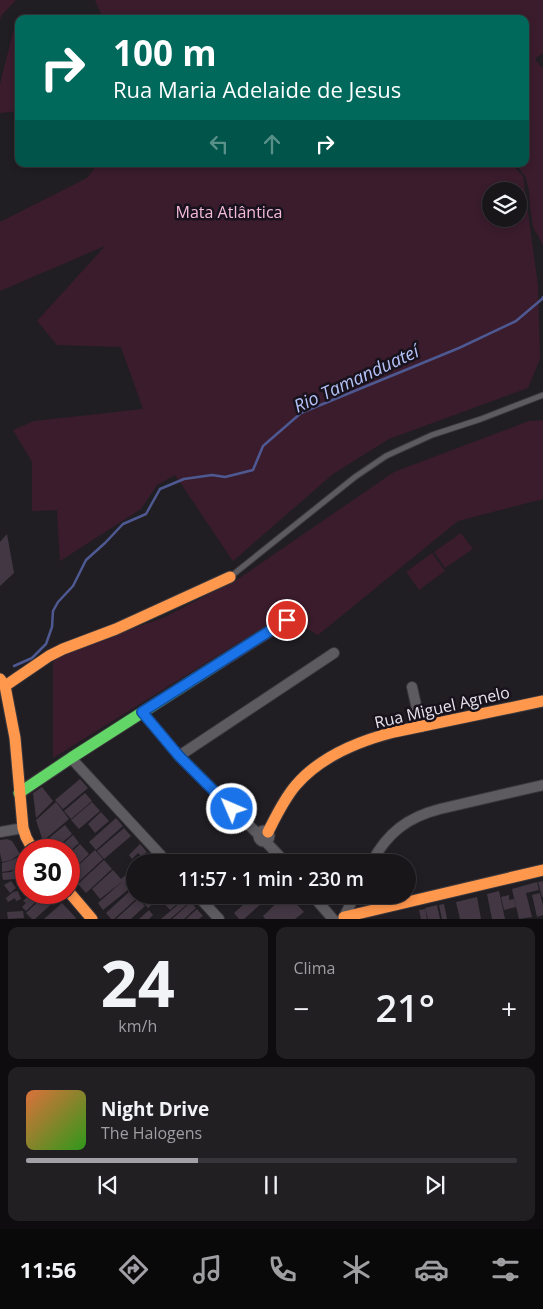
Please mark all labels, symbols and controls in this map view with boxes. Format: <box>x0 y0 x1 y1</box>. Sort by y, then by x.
text: 100 m <box>113 29 217 76</box>
icon: right <box>30 35 95 100</box>
text: Rua Maria Adelaide de Jesus <box>113 74 401 104</box>
icon: left <box>205 130 233 158</box>
icon: ahead <box>258 130 286 158</box>
icon: right <box>311 130 339 158</box>
map controls <box>482 182 527 227</box>
button: layers <box>482 182 527 227</box>
park label: Mata Atlântica <box>176 201 282 223</box>
water label: Rio Tamanduateí <box>290 337 425 417</box>
pin <box>266 599 308 641</box>
icon: arrive <box>273 606 301 634</box>
street label: Rua Miguel Agnelo <box>372 681 512 733</box>
position arrow <box>205 782 257 834</box>
speed limit sign: 30 <box>15 839 80 904</box>
text: 11:57 · 1 min · 230 m <box>178 866 364 892</box>
text: 24 <box>101 938 175 1026</box>
text: Clima <box>294 957 335 979</box>
text: 21° <box>375 981 435 1033</box>
text: − <box>294 989 310 1027</box>
text: + <box>501 989 517 1027</box>
text: km/h <box>118 1015 157 1037</box>
text: Night Drive <box>101 1096 209 1122</box>
text: The Halogens <box>101 1122 202 1144</box>
icon: previous <box>94 1171 122 1199</box>
icon: pause <box>257 1171 285 1199</box>
icon: next <box>421 1171 449 1199</box>
icon: directions <box>116 1252 151 1287</box>
icon: music <box>190 1252 225 1287</box>
icon: phone <box>265 1252 300 1287</box>
icon: climate <box>339 1252 374 1287</box>
icon: car <box>414 1252 449 1287</box>
icon: filters <box>488 1252 523 1287</box>
text: 11:56 <box>20 1254 76 1284</box>

